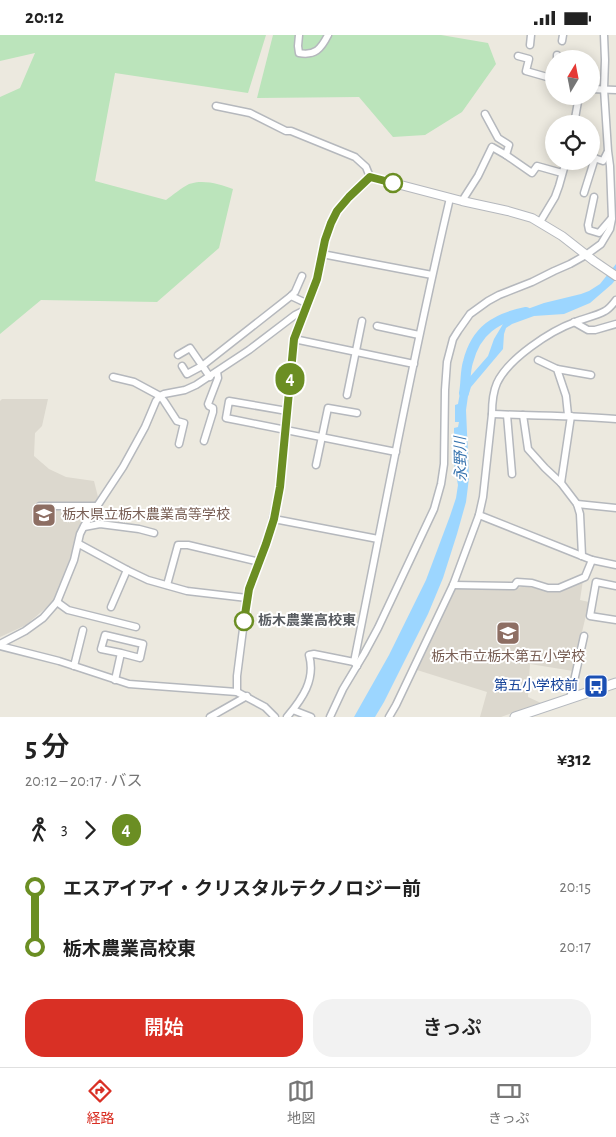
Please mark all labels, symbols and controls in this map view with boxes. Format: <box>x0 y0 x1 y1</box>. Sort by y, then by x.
text: 20:12 <box>25 8 64 27</box>
north arrow <box>545 50 600 105</box>
map controls <box>545 50 600 170</box>
button: locate <box>545 115 600 170</box>
unlabelled marker <box>383 173 403 193</box>
line badge: 4 <box>274 363 306 395</box>
text: 4 <box>285 370 295 388</box>
water label: 永野川 <box>452 434 469 482</box>
school or university icon: 栃木県立栃木農業高等学校 <box>31 502 57 528</box>
place label: 栃木県立栃木農業高等学校 <box>62 506 230 522</box>
marker: 栃木農業高校東 <box>234 611 254 631</box>
place label: 栃木農業高校東 <box>258 613 356 628</box>
school or university icon: 栃木市立栃木第五小学校 <box>495 620 521 646</box>
place label: 栃木市立栃木第五小学校 <box>431 648 585 664</box>
bus stop icon: 第五小学校前 <box>583 673 609 699</box>
place label: 第五小学校前 <box>494 677 578 693</box>
text: 5 分 <box>25 734 69 762</box>
text: ¥312 <box>557 750 591 769</box>
text: 20:12 – 20:17 · バス <box>25 773 143 789</box>
icon: walk <box>25 816 53 844</box>
icon: forward <box>76 816 104 844</box>
text: 3 <box>61 821 68 837</box>
text: 4 <box>122 821 131 839</box>
text: 20:15 <box>559 879 591 895</box>
text: エスアイアイ・クリスタルテクノロジー前 <box>63 880 421 899</box>
text: 20:17 <box>559 939 591 955</box>
text: 栃木農業高校東 <box>63 940 196 959</box>
button: 開始 <box>25 999 303 1057</box>
button: きっぷ <box>313 999 591 1057</box>
tab: 経路 <box>86 1077 114 1128</box>
tab: 地図 <box>287 1077 315 1128</box>
tab: きっぷ <box>488 1077 530 1128</box>

